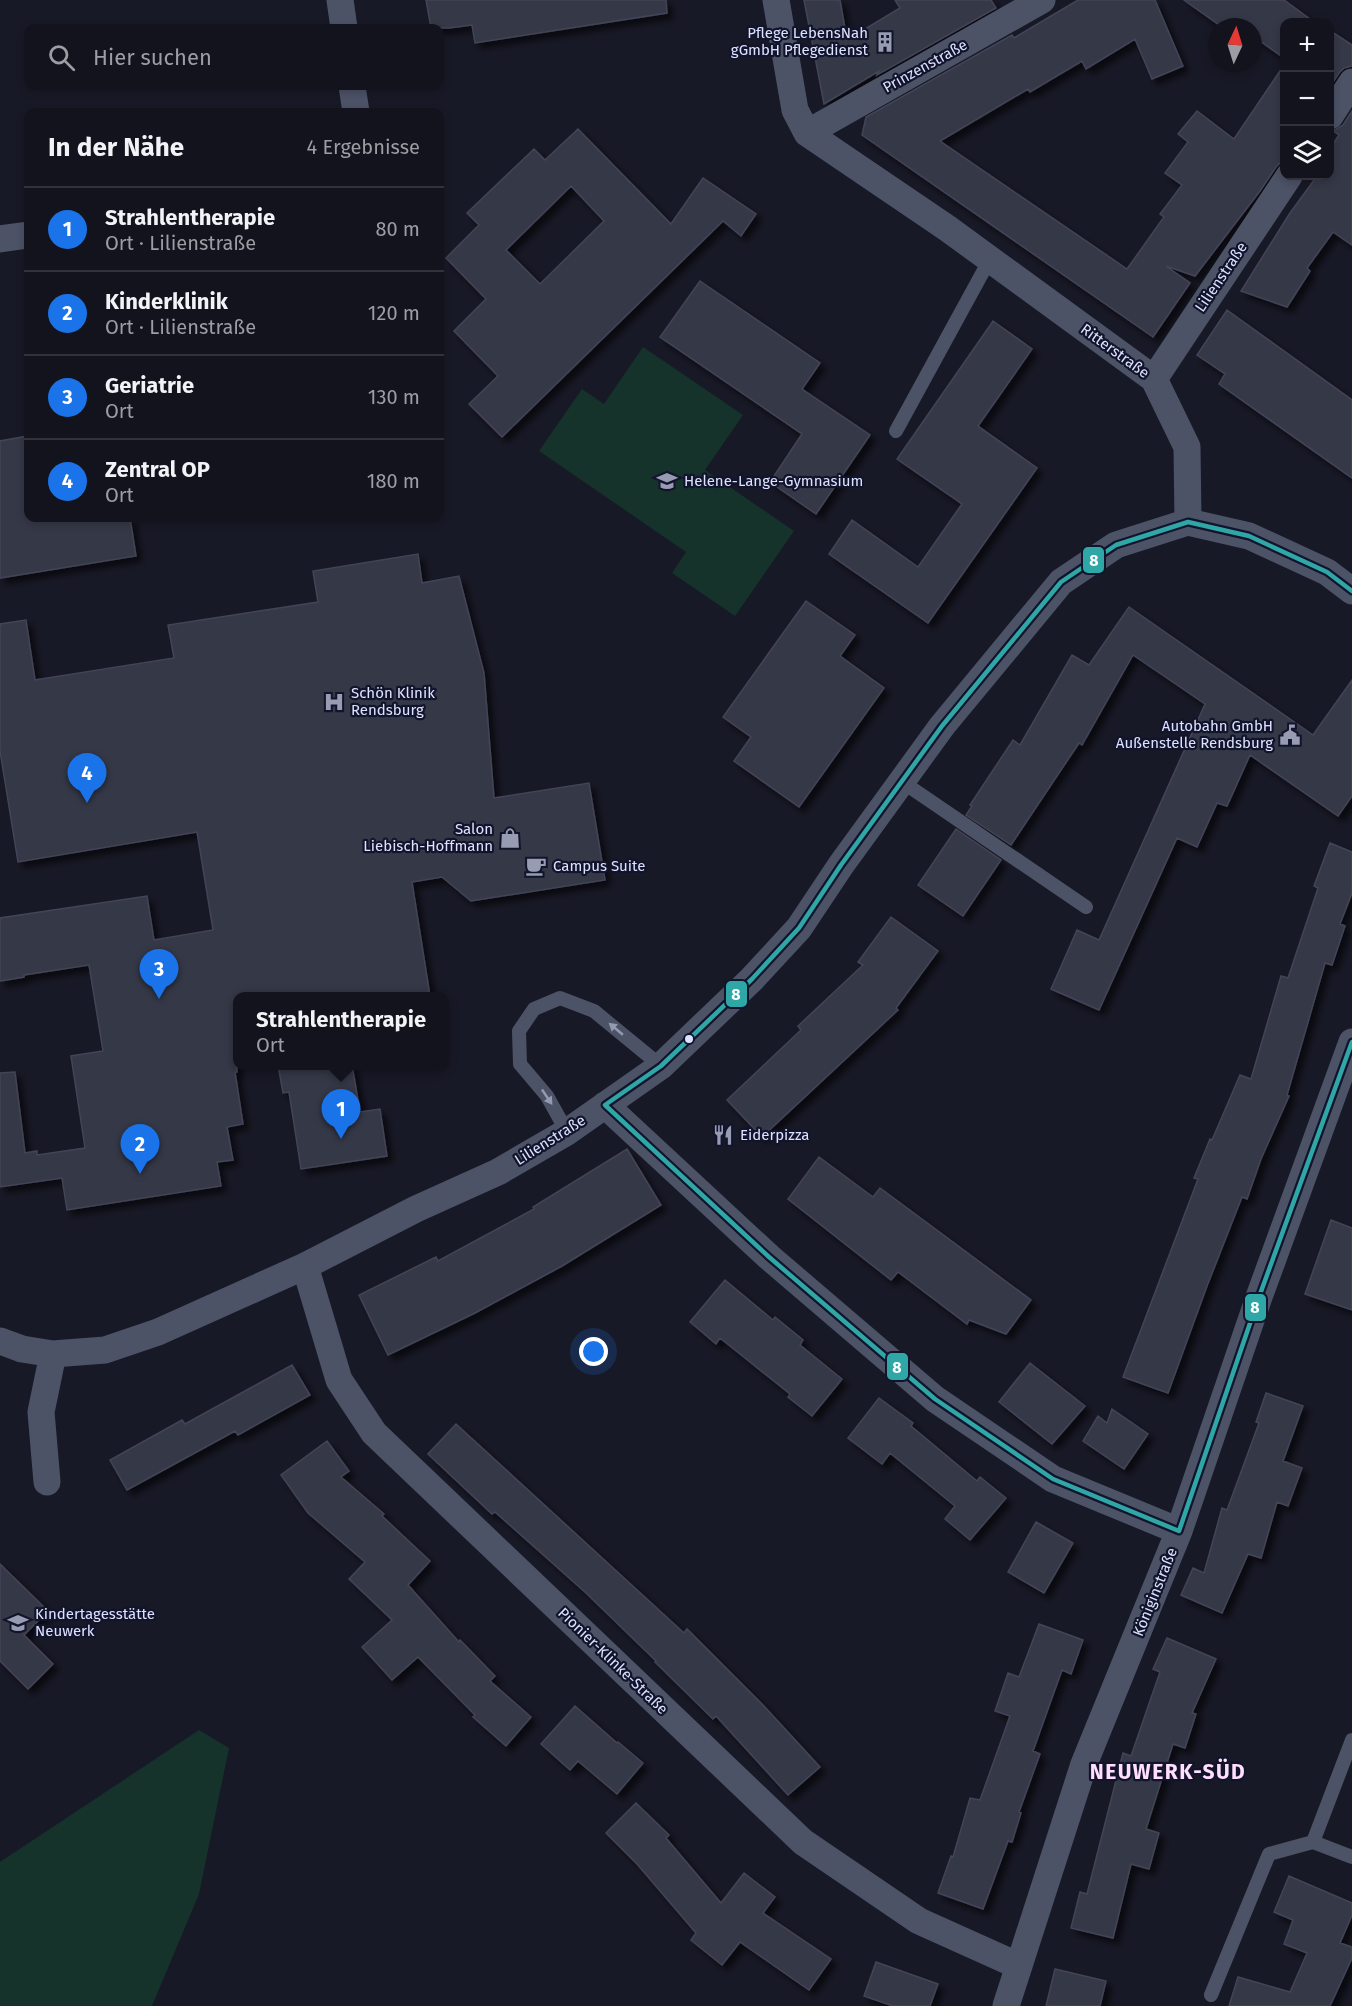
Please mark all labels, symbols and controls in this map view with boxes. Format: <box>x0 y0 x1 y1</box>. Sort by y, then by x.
north arrow <box>1208 18 1262 72</box>
map controls <box>1280 18 1334 180</box>
button: + <box>1280 18 1334 72</box>
search box <box>24 24 444 90</box>
place label: Pflege LebensNah gGmbH Pflegedienst <box>731 24 869 59</box>
building icon: Pflege LebensNah gGmbH Pflegedienst <box>873 30 897 54</box>
street label: Prinzenstraße <box>880 35 970 97</box>
icon: search <box>45 41 78 74</box>
text: Hier suchen <box>93 44 212 71</box>
button: − <box>1280 72 1334 126</box>
button: layers <box>1280 126 1334 180</box>
text: In der Nähe <box>48 132 184 163</box>
text: 4 Ergebnisse <box>307 135 420 159</box>
text: Strahlentherapie <box>105 204 275 231</box>
text: 1 <box>63 217 72 241</box>
text: 80 m <box>375 217 420 241</box>
text: Ort · Lilienstraße <box>105 231 256 255</box>
street label: Lilienstraße <box>1191 239 1251 315</box>
text: Kinderklinik <box>105 288 228 315</box>
text: 2 <box>62 301 73 325</box>
text: 120 m <box>368 301 420 325</box>
text: Ort · Lilienstraße <box>105 315 256 339</box>
street label: Ritterstraße <box>1077 320 1153 382</box>
text: Geriatrie <box>105 372 194 399</box>
text: 3 <box>62 385 73 409</box>
text: 130 m <box>368 385 420 409</box>
text: Ort <box>105 399 134 423</box>
text: Zentral OP <box>105 456 210 483</box>
text: 4 <box>62 469 73 493</box>
text: 180 m <box>367 469 420 493</box>
school or university icon: Helene-Lange-Gymnasium <box>655 469 679 493</box>
place label: Helene-Lange-Gymnasium <box>684 472 863 490</box>
text: Ort <box>105 483 134 507</box>
line badge: 8 <box>1082 546 1105 574</box>
text: 8 <box>1089 551 1099 570</box>
place label: Schön Klinik Rendsburg <box>351 684 435 719</box>
hospital icon: Schön Klinik Rendsburg <box>322 690 346 714</box>
place label: Autobahn GmbH Außenstelle Rendsburg <box>1116 717 1273 752</box>
public building icon: Autobahn GmbH Außenstelle Rendsburg <box>1278 723 1302 747</box>
pin: 4 <box>68 754 106 803</box>
place label: Salon Liebisch-Hoffmann <box>363 820 493 855</box>
shop icon: Salon Liebisch-Hoffmann <box>498 826 522 850</box>
cafe icon: Campus Suite <box>524 854 548 878</box>
place label: Campus Suite <box>553 857 645 875</box>
pin: 3 <box>140 950 178 999</box>
line badge: 8 <box>725 980 748 1008</box>
text: 8 <box>731 985 741 1004</box>
popup <box>233 992 449 1070</box>
text: Strahlentherapie <box>256 1006 426 1033</box>
one-way arrow <box>609 1023 624 1036</box>
text: Ort <box>256 1033 285 1057</box>
unlabelled marker <box>683 1033 695 1045</box>
one-way arrow <box>541 1088 552 1105</box>
pin: 1 <box>322 1090 360 1139</box>
street label: Lilienstraße <box>511 1111 589 1169</box>
restaurant icon: Eiderpizza <box>711 1123 735 1147</box>
pin: 2 <box>120 1124 160 1174</box>
place label: Eiderpizza <box>740 1126 809 1144</box>
line badge: 8 <box>1244 1293 1267 1322</box>
text: 8 <box>1250 1298 1260 1317</box>
your location <box>579 1337 608 1366</box>
line badge: 8 <box>886 1352 909 1381</box>
text: 8 <box>892 1358 902 1377</box>
street label: Königinstraße <box>1129 1545 1181 1639</box>
street label: Pionier-Klinke-Straße <box>554 1604 672 1718</box>
place label: Kindertagesstätte Neuwerk <box>35 1605 155 1640</box>
school or university icon: Kindertagesstätte Neuwerk <box>6 1611 30 1635</box>
district label: NEUWERK-SÜD <box>1090 1758 1246 1785</box>

